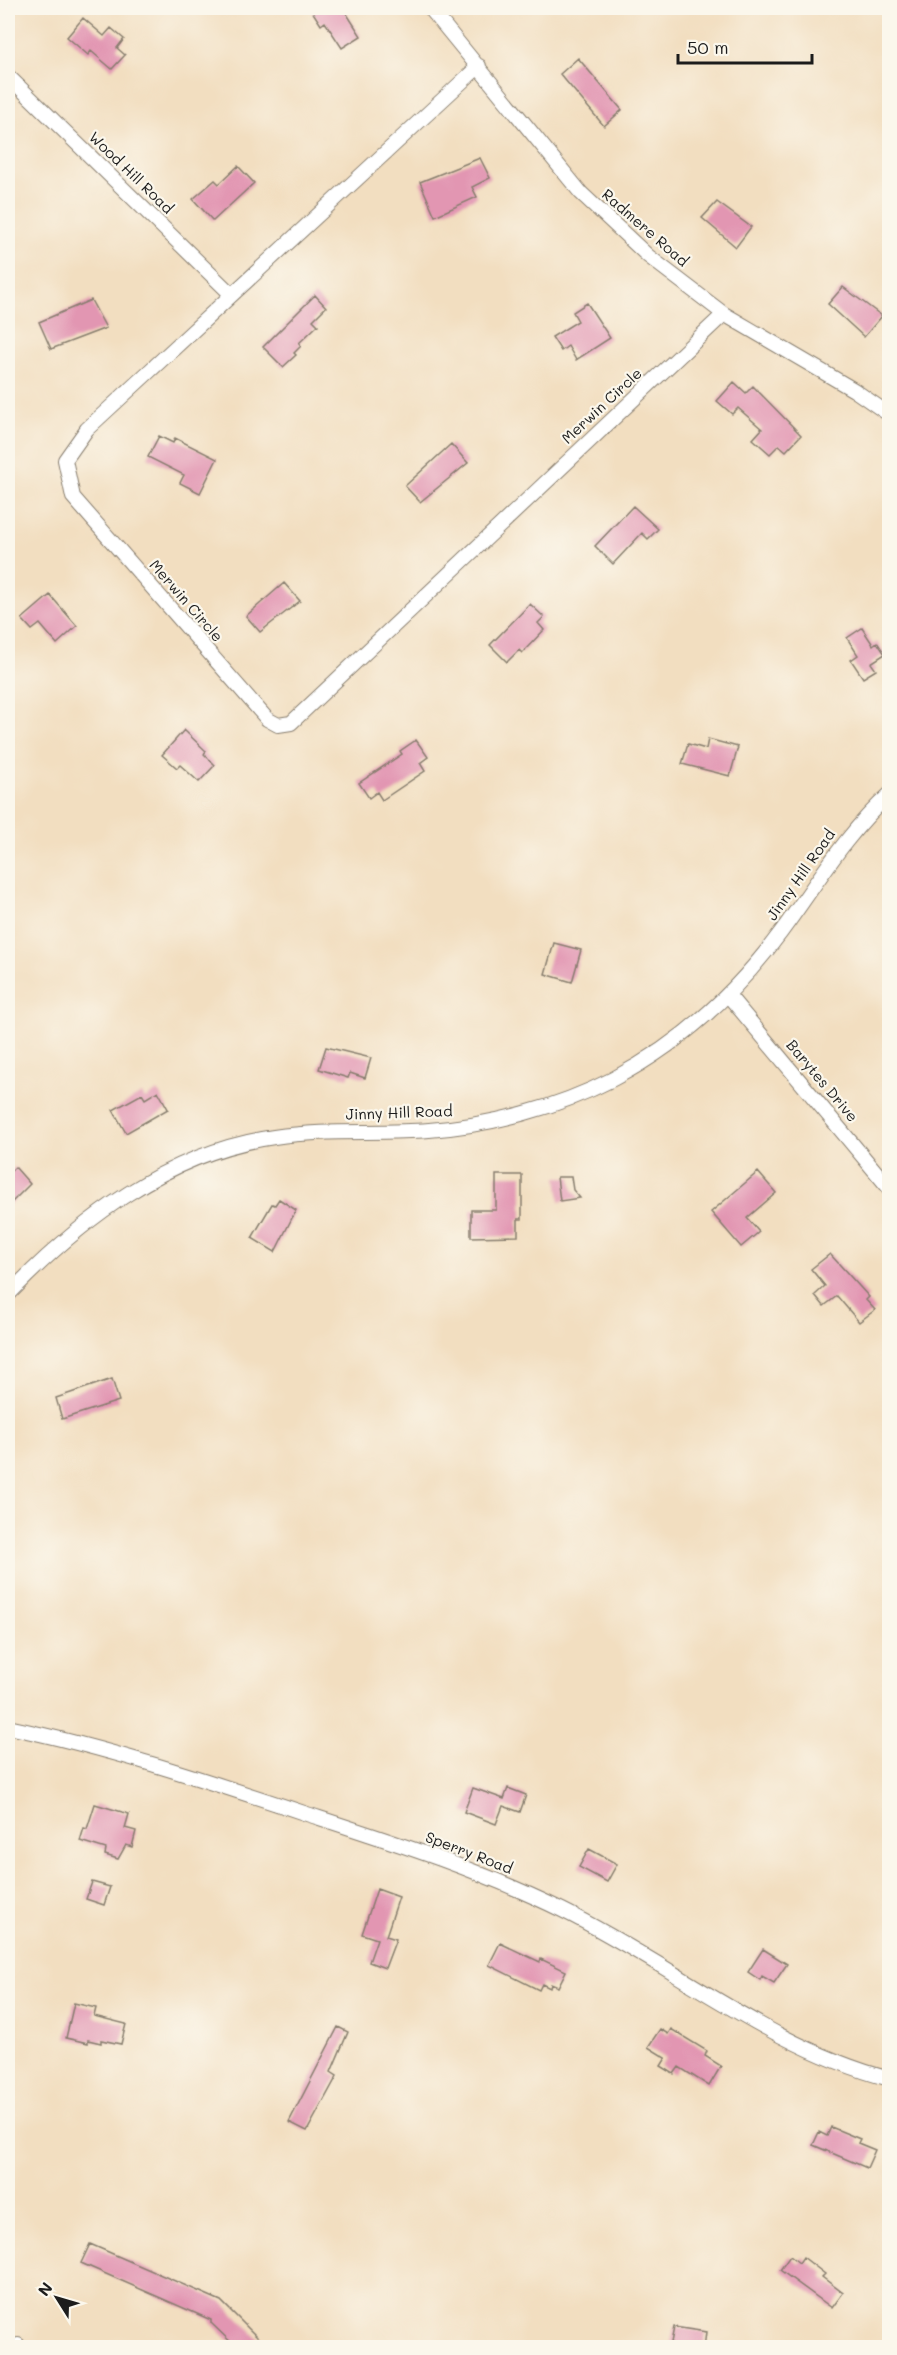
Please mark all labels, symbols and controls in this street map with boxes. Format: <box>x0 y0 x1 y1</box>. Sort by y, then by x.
scale bar <box>678 27 812 65</box>
text: 50 m <box>687 35 729 59</box>
street label: Wood Hill Road <box>85 127 178 218</box>
street label: Radmere Road <box>598 184 693 270</box>
street label: Merwin Circle <box>557 363 646 448</box>
street label: Merwin Circle <box>145 555 228 646</box>
street label: Jinny Hill Road <box>761 825 839 924</box>
street label: Barytes Drive <box>782 1035 863 1126</box>
street label: Jinny Hill Road <box>345 1100 453 1124</box>
street label: Sperry Road <box>423 1826 516 1878</box>
north arrow <box>27 2268 87 2328</box>
text: N <box>33 2277 57 2300</box>

